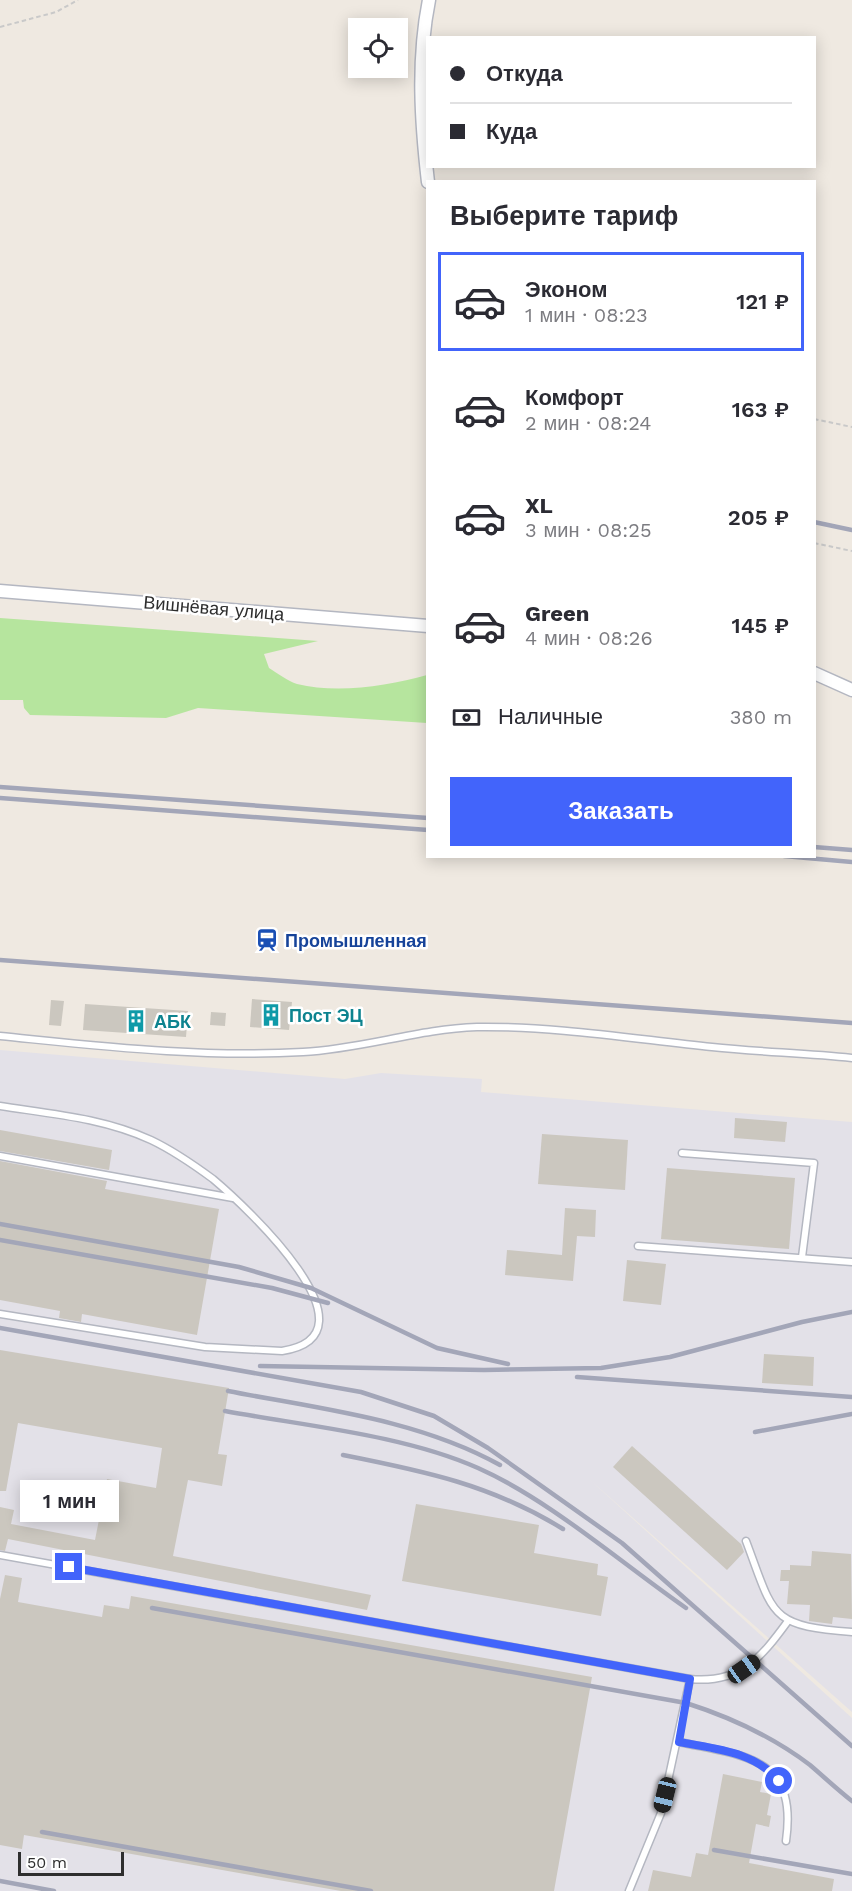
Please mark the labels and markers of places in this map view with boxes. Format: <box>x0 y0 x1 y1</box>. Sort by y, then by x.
station icon: Промышленная <box>254 927 280 953</box>
place label: Промышленная <box>285 930 427 951</box>
building icon: Пост ЭЦ <box>258 1002 284 1028</box>
place label: Пост ЭЦ <box>289 1005 363 1026</box>
building icon: АБК <box>123 1008 149 1034</box>
place label: АБК <box>154 1011 192 1032</box>

